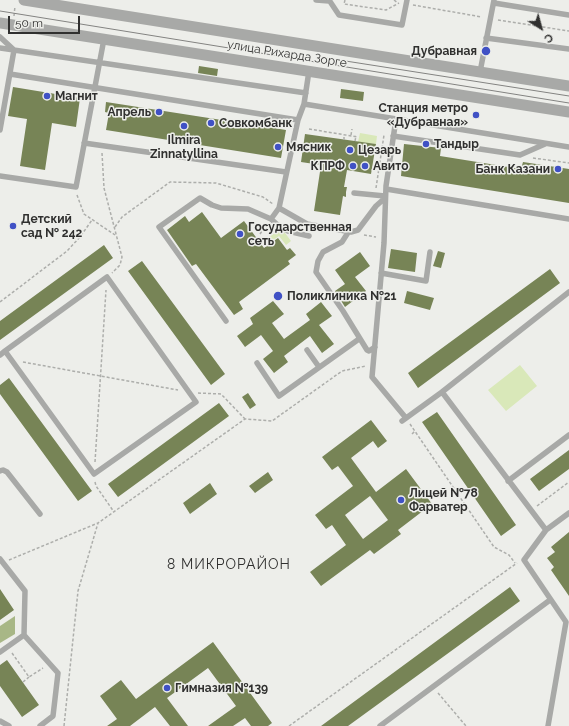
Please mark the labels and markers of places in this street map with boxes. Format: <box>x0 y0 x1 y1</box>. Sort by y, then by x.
place label: Дубравная <box>411 44 477 58</box>
marker: Дубравная <box>480 45 492 57</box>
place label: Магнит <box>55 89 98 103</box>
marker: Магнит <box>42 91 52 101</box>
place label: Станция метро «Дубравная» <box>379 101 468 129</box>
place label: Апрель <box>108 105 151 119</box>
marker: Апрель <box>154 107 164 117</box>
marker: Станция метро «Дубравная» <box>471 110 481 120</box>
place label: Совкомбанк <box>219 116 292 130</box>
marker: Совкомбанк <box>206 118 216 128</box>
marker: Ilmira Zinnatyllina <box>179 121 189 131</box>
place label: Ilmira Zinnatyllina <box>150 133 218 161</box>
place label: Тандыр <box>434 137 479 151</box>
marker: Тандыр <box>421 139 431 149</box>
place label: Мясник <box>286 140 331 154</box>
marker: Мясник <box>273 142 283 152</box>
place label: Цезарь <box>358 143 401 157</box>
marker: Цезарь <box>345 145 355 155</box>
place label: КПРФ <box>311 159 345 173</box>
place label: Авито <box>373 159 408 173</box>
marker: КПРФ <box>348 161 358 171</box>
marker: Авито <box>360 161 370 171</box>
place label: Банк Казани <box>476 162 550 176</box>
marker: Банк Казани <box>553 164 563 174</box>
place label: Детский сад № 242 <box>21 212 82 240</box>
place label: Государственная сеть <box>248 220 352 248</box>
marker: Детский сад № 242 <box>8 221 18 231</box>
marker: Государственная сеть <box>235 229 245 239</box>
place label: Поликлиника №21 <box>287 289 397 303</box>
marker: Поликлиника №21 <box>272 290 284 302</box>
place label: Лицей №78 Фарватер <box>409 486 478 514</box>
marker: Лицей №78 Фарватер <box>396 495 406 505</box>
place label: Гимназия №139 <box>175 681 268 695</box>
marker: Гимназия №139 <box>162 683 172 693</box>

